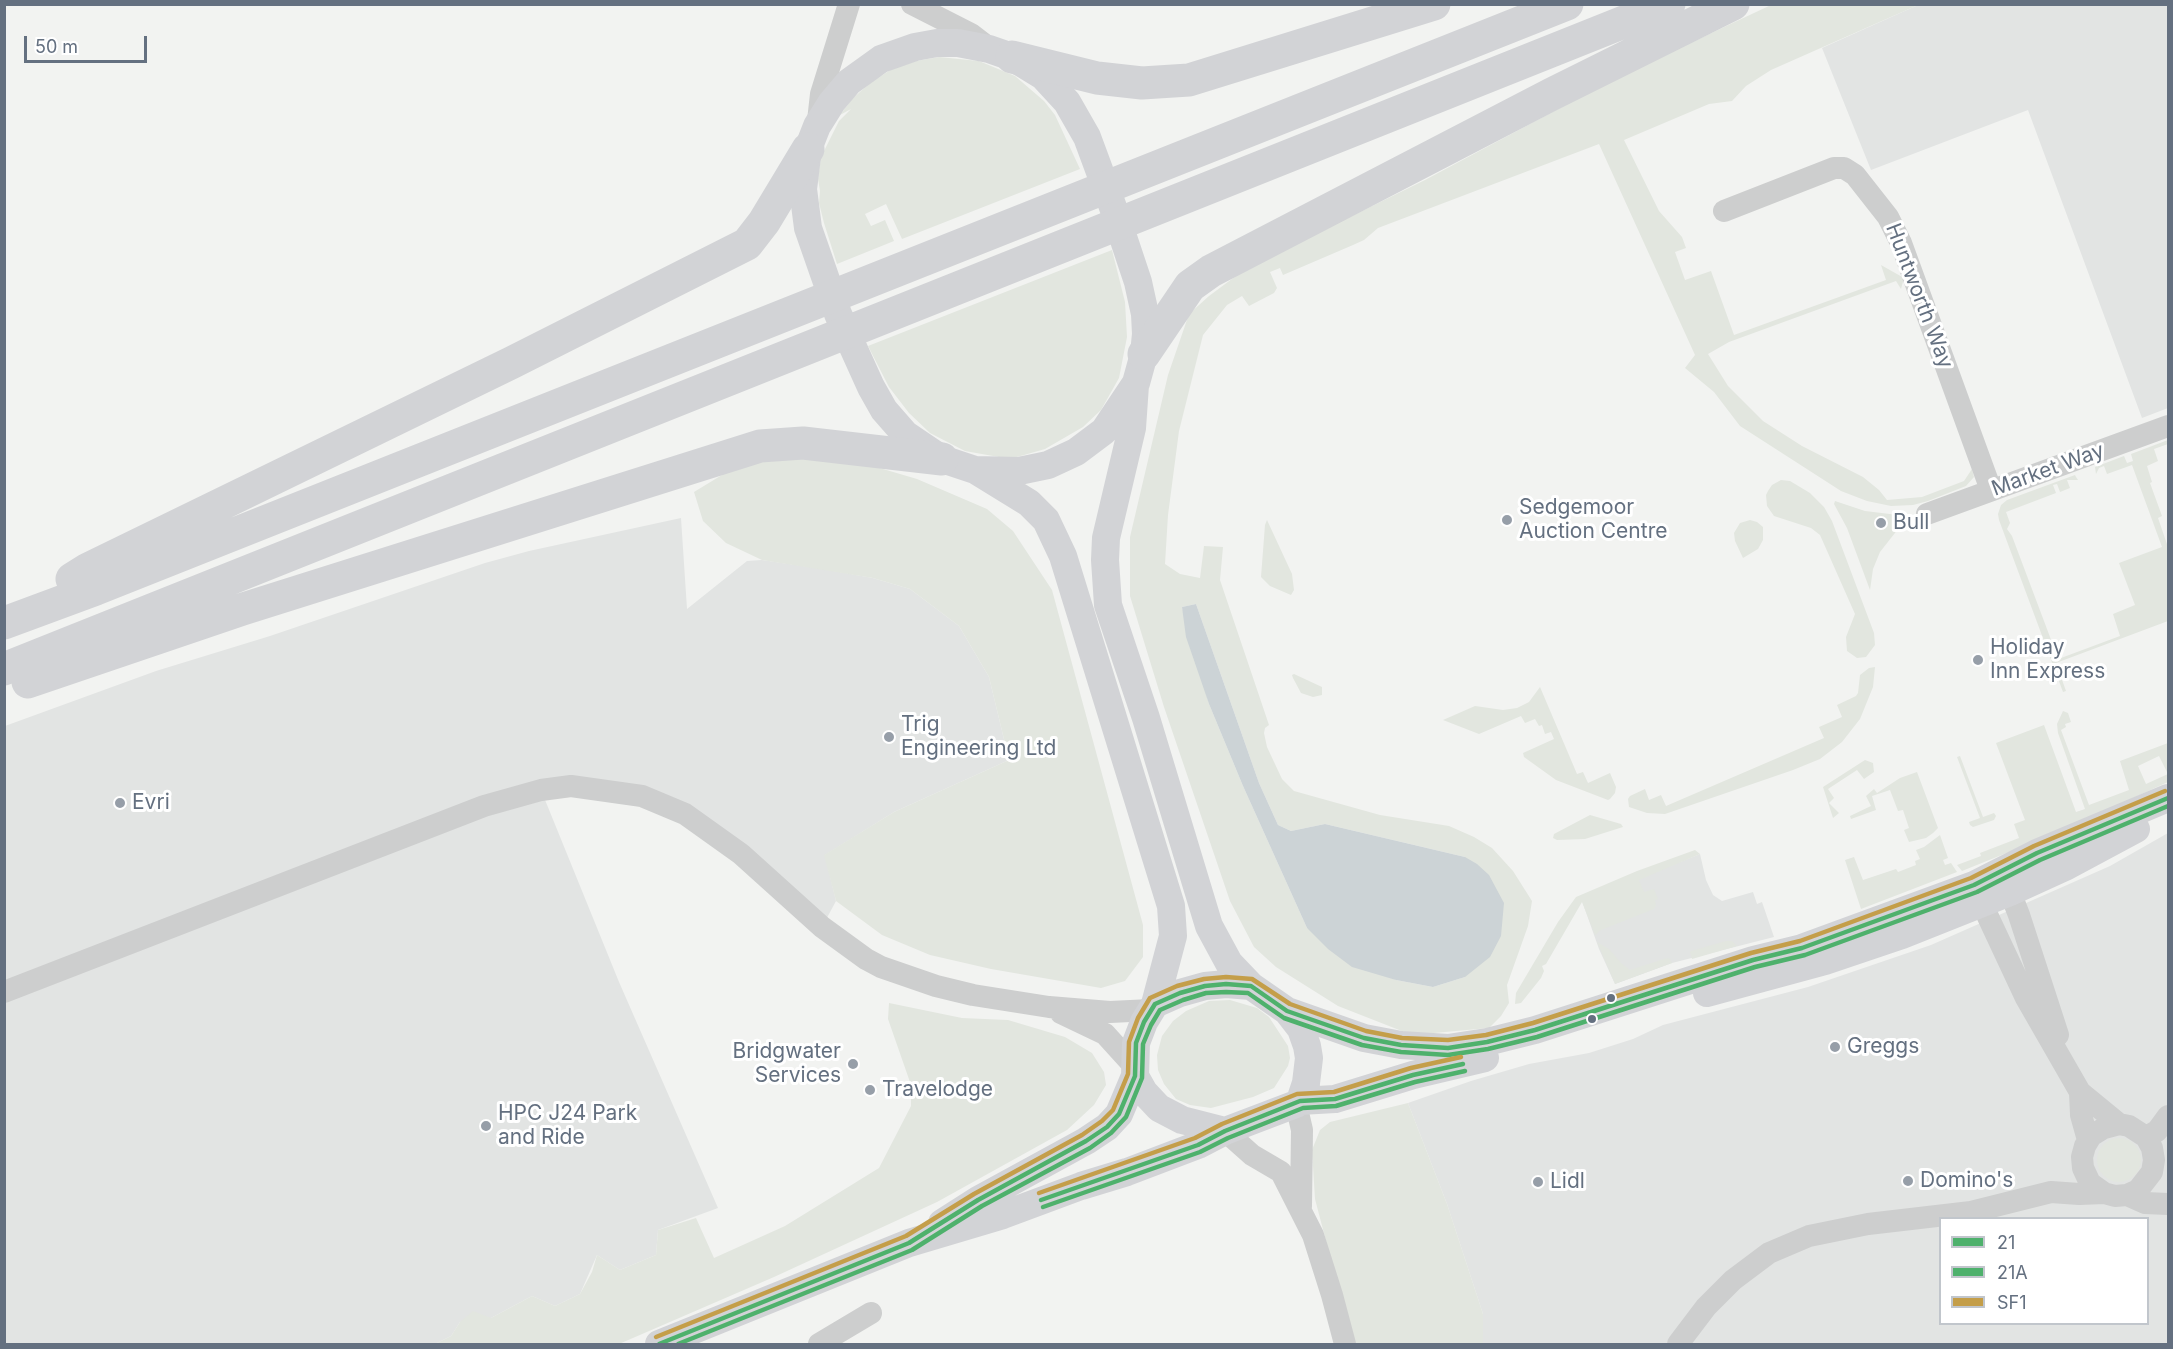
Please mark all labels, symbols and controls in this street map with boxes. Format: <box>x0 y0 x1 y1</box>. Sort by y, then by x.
scale bar <box>27 24 150 62</box>
text: 50 m <box>35 36 78 57</box>
street label: Huntworth Way <box>1880 220 1958 372</box>
street label: Market Way <box>1988 438 2108 502</box>
place label: Sedgemoor Auction Centre <box>1519 495 1667 545</box>
place label: Bull <box>1893 510 1929 536</box>
marker: Sedgemoor Auction Centre <box>1500 513 1514 527</box>
marker: Bull <box>1874 516 1888 530</box>
place label: Holiday Inn Express <box>1990 635 2105 685</box>
marker: Holiday Inn Express <box>1971 653 1985 667</box>
place label: Trig Engineering Ltd <box>901 712 1056 762</box>
marker: Trig Engineering Ltd <box>882 730 896 744</box>
place label: Evri <box>132 790 170 816</box>
marker: Evri <box>113 796 127 810</box>
unlabelled marker <box>1605 992 1617 1004</box>
unlabelled marker <box>1586 1013 1598 1025</box>
place label: Greggs <box>1847 1034 1919 1060</box>
place label: Bridgwater Services <box>732 1039 841 1089</box>
marker: Greggs <box>1828 1040 1842 1054</box>
marker: Bridgwater Services <box>846 1057 860 1071</box>
place label: Travelodge <box>882 1077 993 1103</box>
marker: Travelodge <box>863 1083 877 1097</box>
place label: HPC J24 Park and Ride <box>498 1101 637 1151</box>
marker: HPC J24 Park and Ride <box>479 1119 493 1133</box>
place label: Domino's <box>1920 1168 2013 1194</box>
place label: Lidl <box>1550 1169 1585 1195</box>
marker: Domino's <box>1901 1174 1915 1188</box>
marker: Lidl <box>1531 1175 1545 1189</box>
legend <box>1939 1217 2149 1325</box>
text: 21 <box>1997 1232 2015 1253</box>
text: 21A <box>1997 1262 2028 1283</box>
text: SF1 <box>1997 1292 2027 1313</box>

